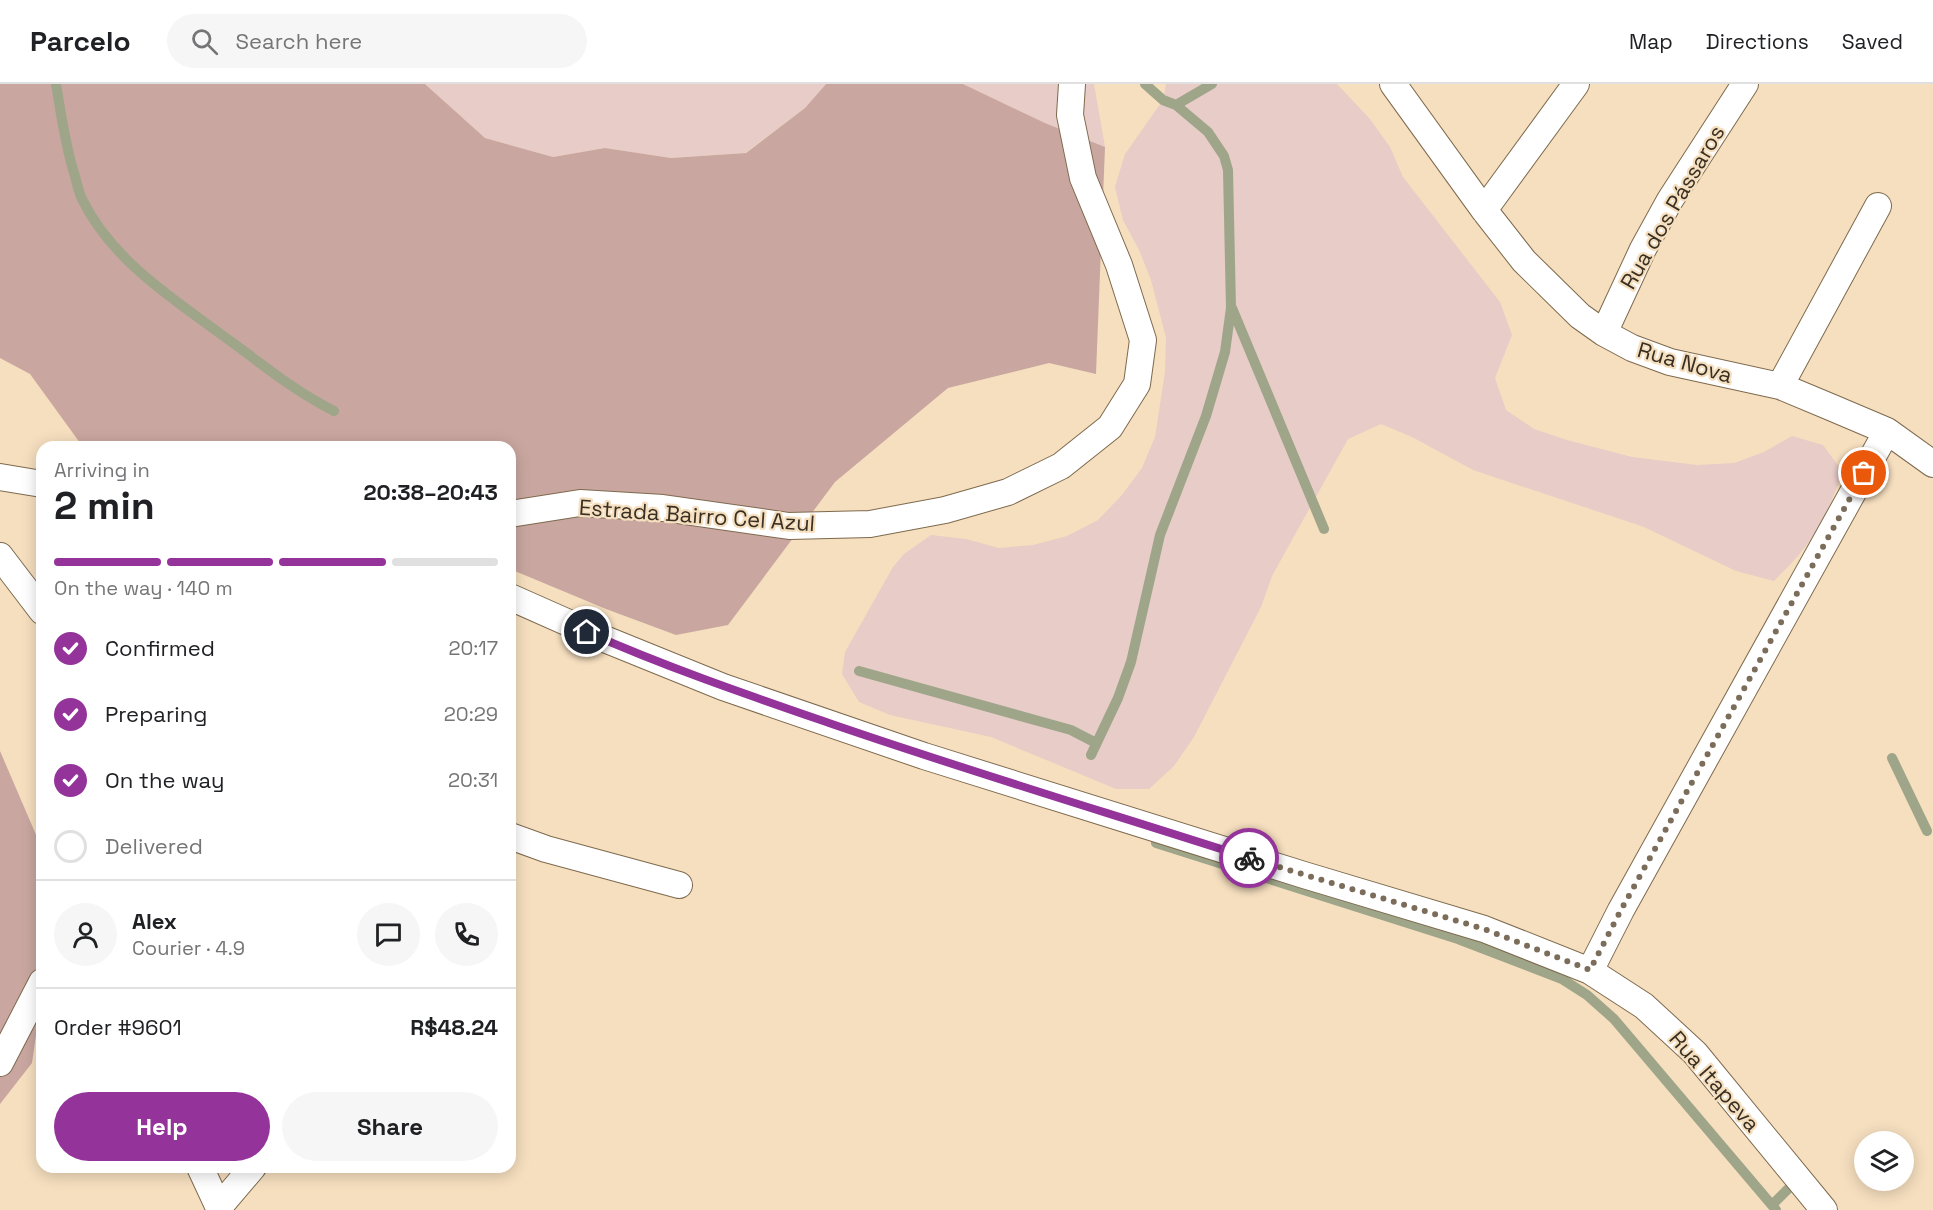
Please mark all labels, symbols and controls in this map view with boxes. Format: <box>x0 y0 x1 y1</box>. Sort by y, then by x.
search box <box>167 14 587 68</box>
text: Parcelo <box>30 23 131 59</box>
icon: search <box>188 25 221 58</box>
text: Search here <box>236 27 362 55</box>
text: Map <box>1629 28 1673 55</box>
text: Directions <box>1706 28 1809 55</box>
text: Saved <box>1842 28 1903 55</box>
street label: Rua dos Pássaros <box>1614 120 1730 294</box>
street label: Rua Nova <box>1634 335 1736 389</box>
pin <box>1838 447 1889 498</box>
icon: bag <box>1847 456 1880 489</box>
text: Arriving in <box>54 457 150 483</box>
text: 20:38–20:43 <box>363 478 498 506</box>
text: 2 min <box>54 481 155 530</box>
street label: Estrada Bairro Cel Azul <box>578 493 816 537</box>
text: On the way · 140 m <box>54 575 233 601</box>
pin <box>561 606 612 657</box>
icon: home <box>570 615 603 648</box>
icon: check <box>54 632 87 665</box>
text: Confirmed <box>105 634 215 662</box>
text: 20:17 <box>448 635 498 661</box>
icon: check <box>54 698 87 731</box>
text: Preparing <box>105 700 207 728</box>
text: 20:29 <box>444 701 498 727</box>
icon: check <box>54 764 87 797</box>
text: On the way <box>105 766 224 794</box>
text: 20:31 <box>448 767 498 793</box>
courier <box>1219 828 1279 888</box>
text: Delivered <box>105 832 203 860</box>
icon: bike <box>1233 842 1266 875</box>
button: person <box>54 903 117 966</box>
button: chat <box>357 903 420 966</box>
button: phone <box>435 903 498 966</box>
text: Alex <box>132 907 177 935</box>
text: Courier · 4.9 <box>132 935 245 961</box>
text: Order #9601 <box>54 1013 182 1041</box>
text: R$48.24 <box>410 1013 498 1041</box>
street label: Rua Itapeva <box>1664 1025 1767 1137</box>
button: Help <box>54 1092 270 1161</box>
button: Share <box>282 1092 498 1161</box>
map controls <box>1854 1131 1914 1191</box>
button: layers <box>1854 1131 1914 1191</box>

